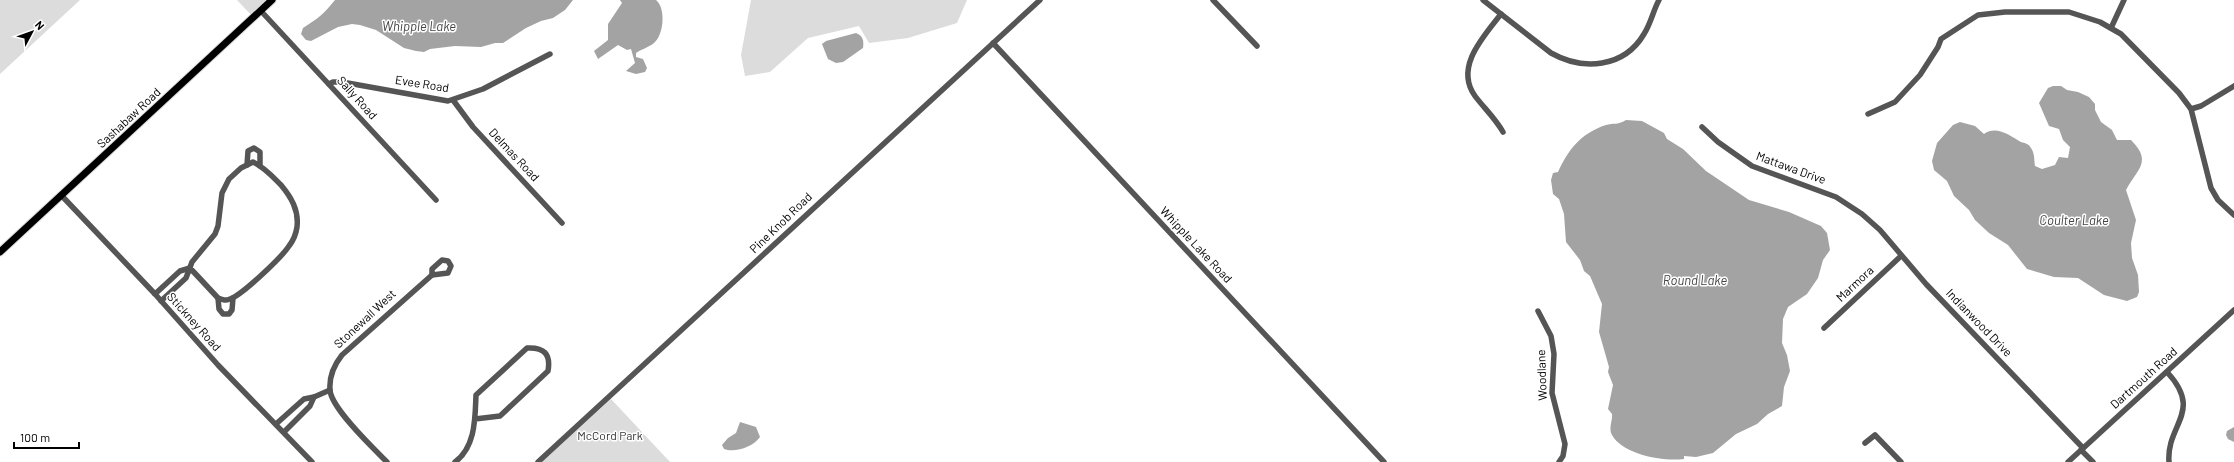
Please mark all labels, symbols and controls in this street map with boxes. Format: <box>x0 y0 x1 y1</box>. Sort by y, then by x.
north arrow <box>12 12 52 52</box>
text: N <box>33 18 47 32</box>
water label: Whipple Lake <box>382 18 456 34</box>
street label: Evee Road <box>394 72 450 94</box>
street label: Sally Road <box>335 73 381 122</box>
street label: Sashabaw Road <box>94 84 163 150</box>
street label: Delmas Road <box>487 125 543 184</box>
street label: Mattawa Drive <box>1755 148 1828 186</box>
street label: Pine Knob Road <box>746 189 814 255</box>
street label: Whipple Lake Road <box>1158 203 1236 285</box>
water label: Coulter Lake <box>2039 212 2109 228</box>
street label: Marmora <box>1833 262 1876 304</box>
water label: Round Lake <box>1663 272 1727 288</box>
street label: Indianwood Drive <box>1944 285 2016 359</box>
street label: Stonewall West <box>331 286 398 350</box>
street label: Stickney Road <box>165 289 225 353</box>
street label: Dartmouth Road <box>2107 344 2180 411</box>
street label: Woodlane <box>1533 349 1549 401</box>
scale bar <box>14 424 79 450</box>
park label: McCord Park <box>577 428 643 442</box>
text: 100 m <box>20 430 50 444</box>

